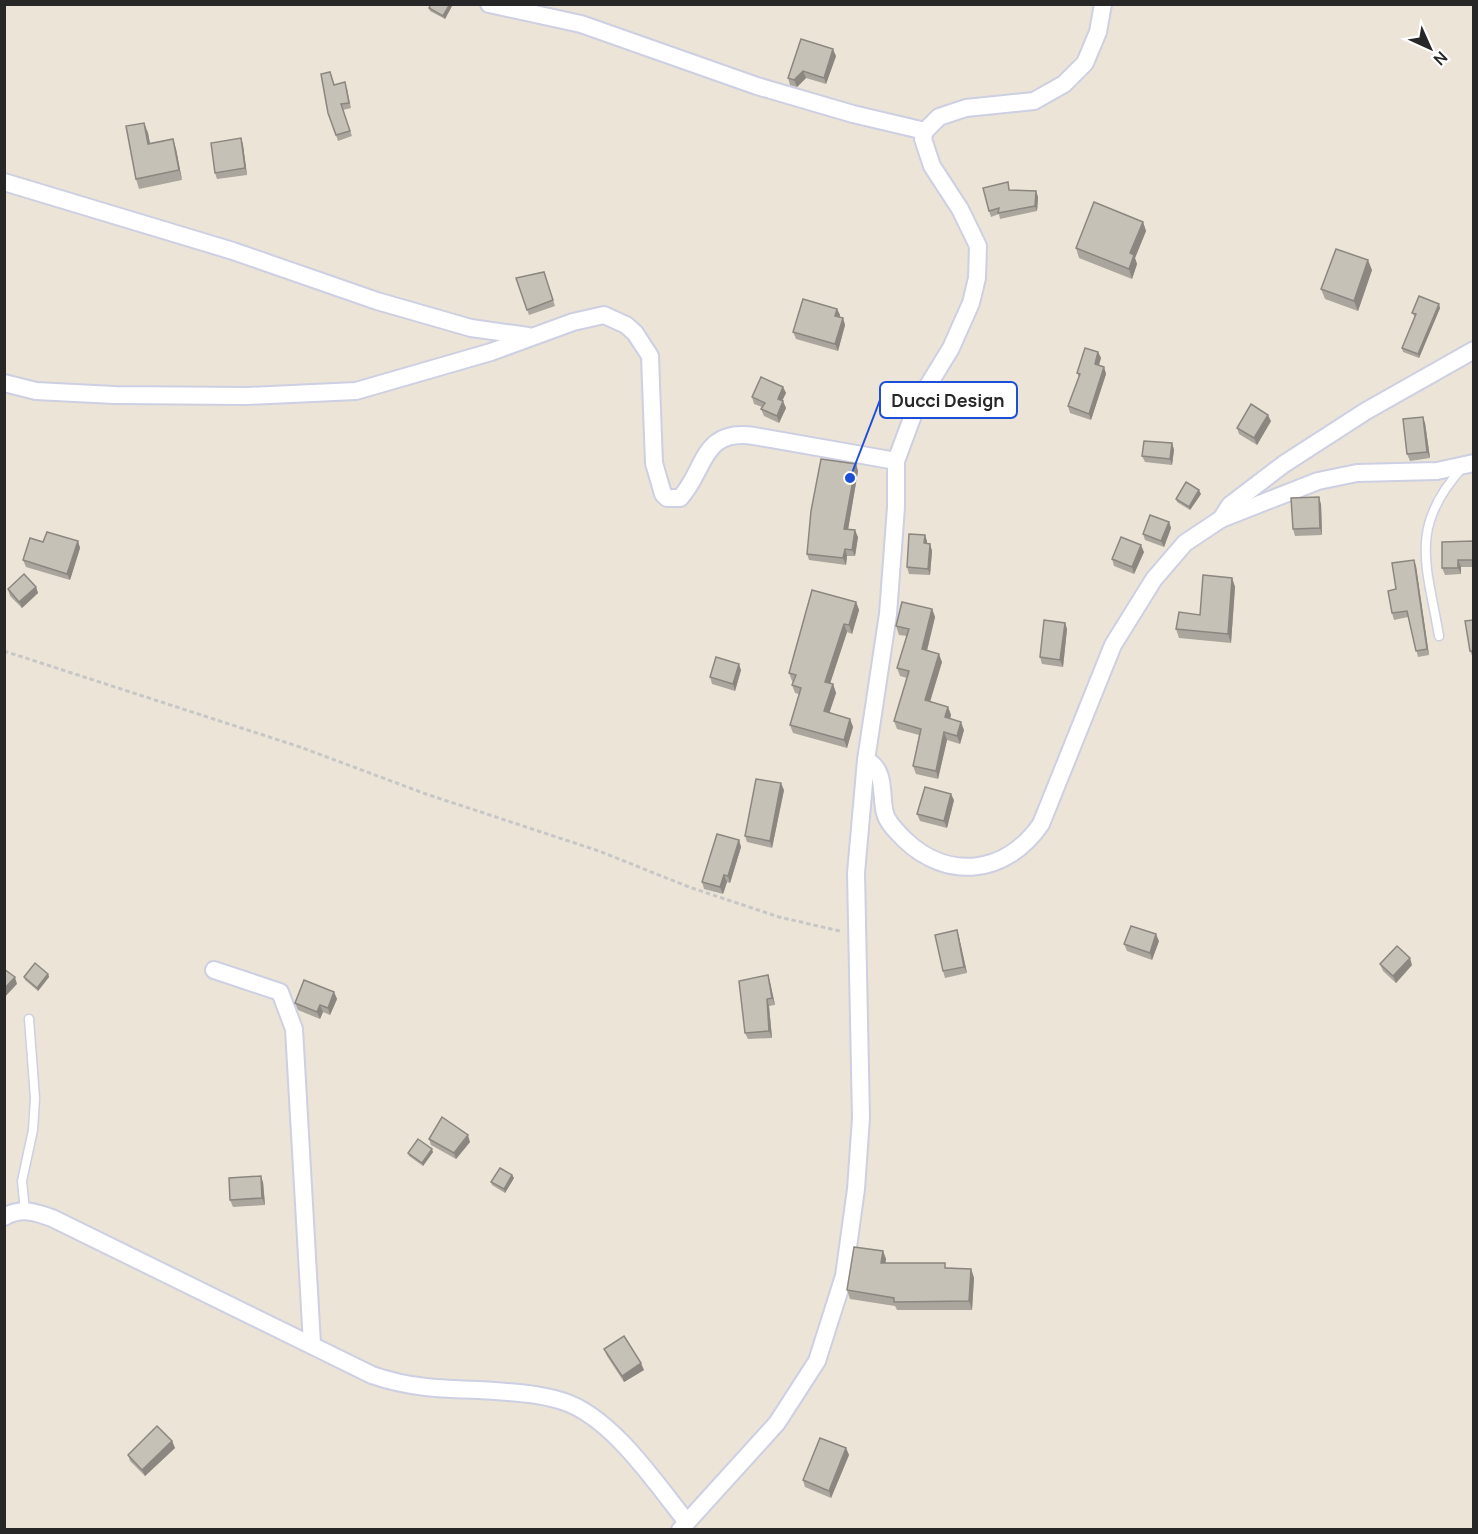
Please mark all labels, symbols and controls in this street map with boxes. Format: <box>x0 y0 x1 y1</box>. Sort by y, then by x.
north arrow <box>1400 18 1460 78</box>
text: N <box>1429 47 1452 70</box>
callout: Ducci Design <box>880 382 1017 418</box>
text: Ducci Design <box>891 388 1005 412</box>

